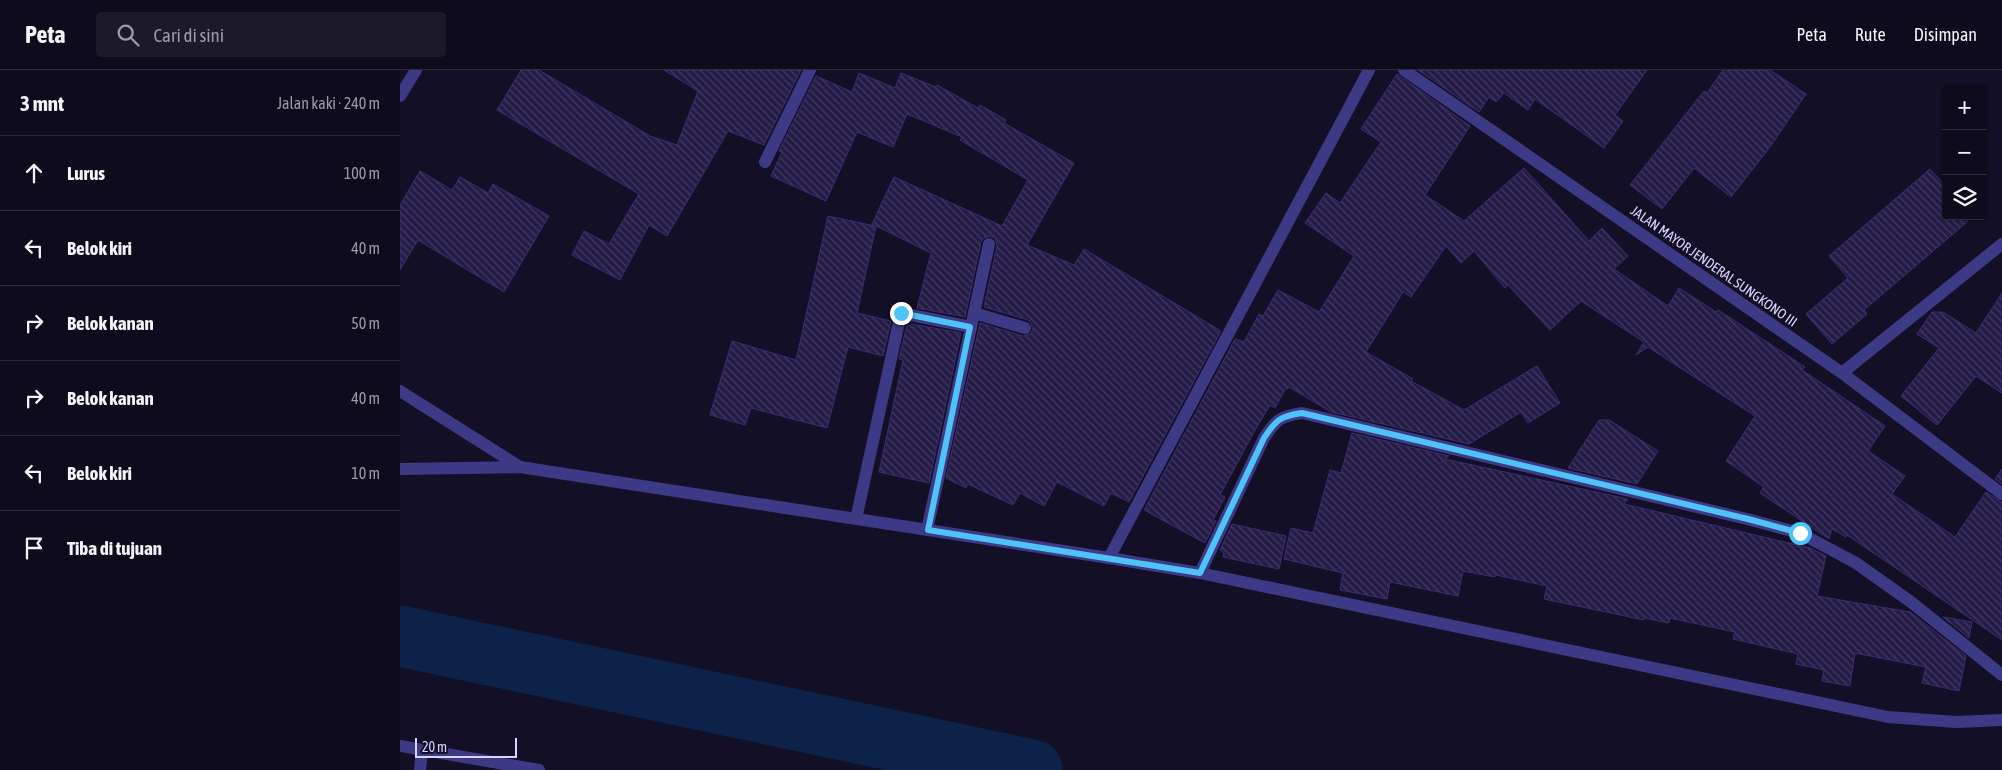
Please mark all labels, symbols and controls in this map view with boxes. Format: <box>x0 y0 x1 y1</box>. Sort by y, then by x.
search box <box>96 12 446 57</box>
text: Peta <box>25 21 66 48</box>
icon: search <box>114 21 142 49</box>
text: Cari di sini <box>154 24 224 46</box>
text: Peta <box>1796 24 1827 45</box>
text: Rute <box>1855 24 1886 45</box>
text: Disimpan <box>1914 24 1977 45</box>
map controls <box>1942 85 1987 220</box>
button: + <box>1942 85 1987 130</box>
text: 3 mnt <box>20 91 64 115</box>
text: Jalan kaki · 240 m <box>277 94 380 112</box>
button: − <box>1942 130 1987 175</box>
icon: ahead <box>20 159 48 187</box>
text: Lurus <box>67 162 105 184</box>
text: 100 m <box>344 164 380 182</box>
button: layers <box>1942 175 1987 220</box>
street label: JALAN MAYOR JENDERAL SUNGKONO III <box>1628 202 1800 330</box>
icon: left <box>20 234 48 262</box>
text: Belok kiri <box>67 237 132 259</box>
text: 40 m <box>351 239 380 257</box>
route end <box>890 302 913 325</box>
icon: right <box>20 309 48 337</box>
text: Belok kanan <box>67 312 154 334</box>
text: 50 m <box>351 314 380 332</box>
icon: right <box>20 384 48 412</box>
text: Belok kanan <box>67 387 154 409</box>
text: 40 m <box>351 389 380 407</box>
icon: left <box>20 459 48 487</box>
text: Belok kiri <box>67 462 132 484</box>
text: 10 m <box>351 464 380 482</box>
route start <box>1789 522 1812 545</box>
icon: arrive <box>20 534 48 562</box>
text: Tiba di tujuan <box>67 537 162 559</box>
scale bar <box>415 735 518 758</box>
text: 20 m <box>422 739 447 755</box>

